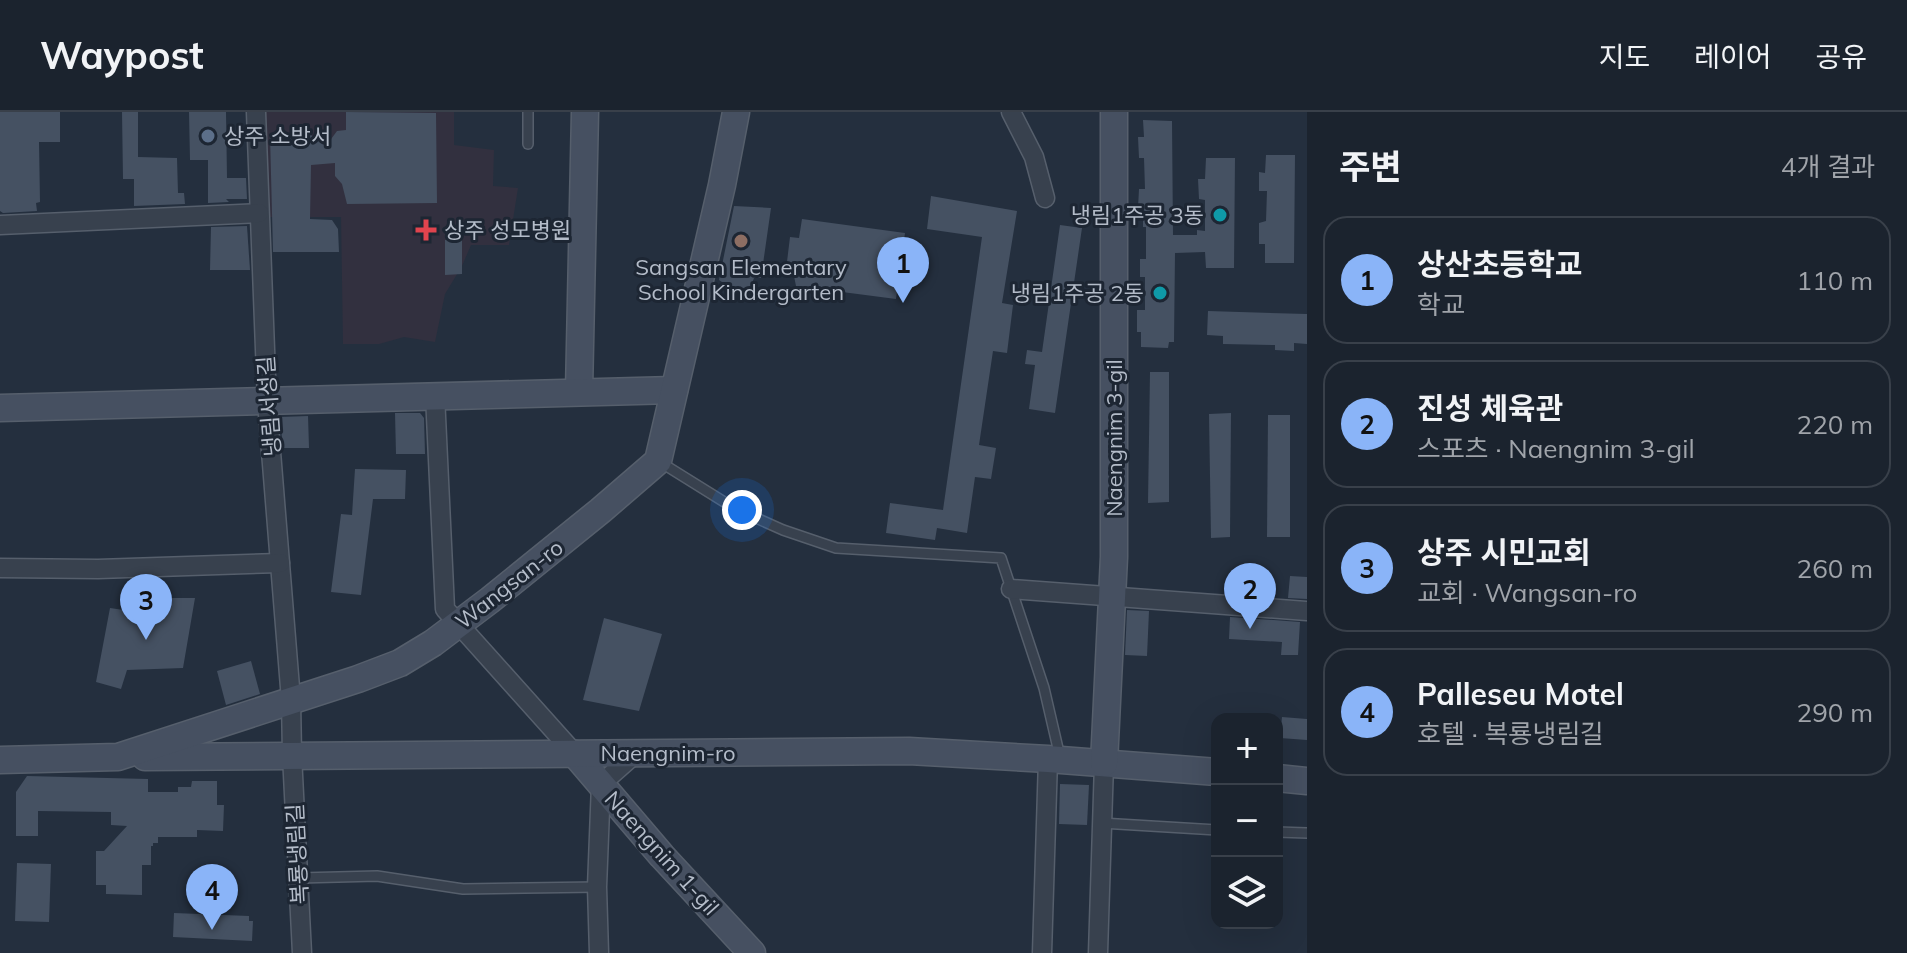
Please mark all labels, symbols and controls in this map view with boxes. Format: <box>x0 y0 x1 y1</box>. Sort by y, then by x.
text: Waypost <box>40 31 204 79</box>
text: 지도 <box>1599 39 1650 74</box>
text: 레이어 <box>1694 39 1771 74</box>
text: 공유 <box>1815 39 1867 74</box>
place label: 상주 소방서 <box>224 122 331 150</box>
marker: 상주 소방서 <box>199 127 217 145</box>
text: 주변 <box>1339 145 1402 188</box>
text: 4개 결과 <box>1781 150 1875 183</box>
place label: 냉림1주공 3동 <box>1071 201 1204 229</box>
marker: 냉림1주공 3동 <box>1211 206 1229 224</box>
place label: 상주 성모병원 <box>444 216 571 244</box>
marker: 상주 성모병원 <box>415 219 437 241</box>
marker: Sangsan Elementary School Kindergarten <box>732 232 750 250</box>
pin: 1 <box>877 237 929 303</box>
text: 상산초등학교 <box>1417 245 1583 283</box>
place label: Sangsan Elementary School Kindergarten <box>635 253 847 306</box>
text: 1 <box>1359 264 1375 297</box>
text: 110 m <box>1797 264 1873 297</box>
place label: 냉림1주공 2동 <box>1011 279 1144 307</box>
marker: 냉림1주공 2동 <box>1151 284 1169 302</box>
text: 학교 <box>1417 288 1465 321</box>
street label: 냉림서성길 <box>252 355 286 457</box>
street label: Naengnim 3-gil <box>1100 359 1128 517</box>
text: 진성 체육관 <box>1417 389 1563 427</box>
text: 2 <box>1359 408 1375 441</box>
text: 220 m <box>1797 408 1873 441</box>
text: 스포츠 · Naengnim 3-gil <box>1417 432 1695 465</box>
your location <box>722 490 762 530</box>
street label: Wangsan-ro <box>449 533 569 635</box>
text: 상주 시민교회 <box>1417 533 1591 571</box>
text: 3 <box>1359 552 1375 585</box>
text: 260 m <box>1797 552 1873 585</box>
pin: 2 <box>1224 563 1276 629</box>
pin: 3 <box>120 574 172 640</box>
text: 교회 · Wangsan-ro <box>1417 576 1637 609</box>
text: Palleseu Motel <box>1417 675 1624 713</box>
text: 4 <box>1359 696 1375 729</box>
text: 290 m <box>1797 696 1873 729</box>
map controls <box>1211 713 1283 929</box>
button: + <box>1211 713 1283 785</box>
text: 호텔 · 복룡냉림길 <box>1417 717 1604 750</box>
street label: Naengnim-ro <box>600 739 736 767</box>
street label: Naengnim 1-gil <box>599 785 725 921</box>
button: − <box>1211 785 1283 857</box>
street label: 복룡냉림길 <box>280 803 314 905</box>
button: layers <box>1211 857 1283 929</box>
pin: 4 <box>186 864 238 930</box>

